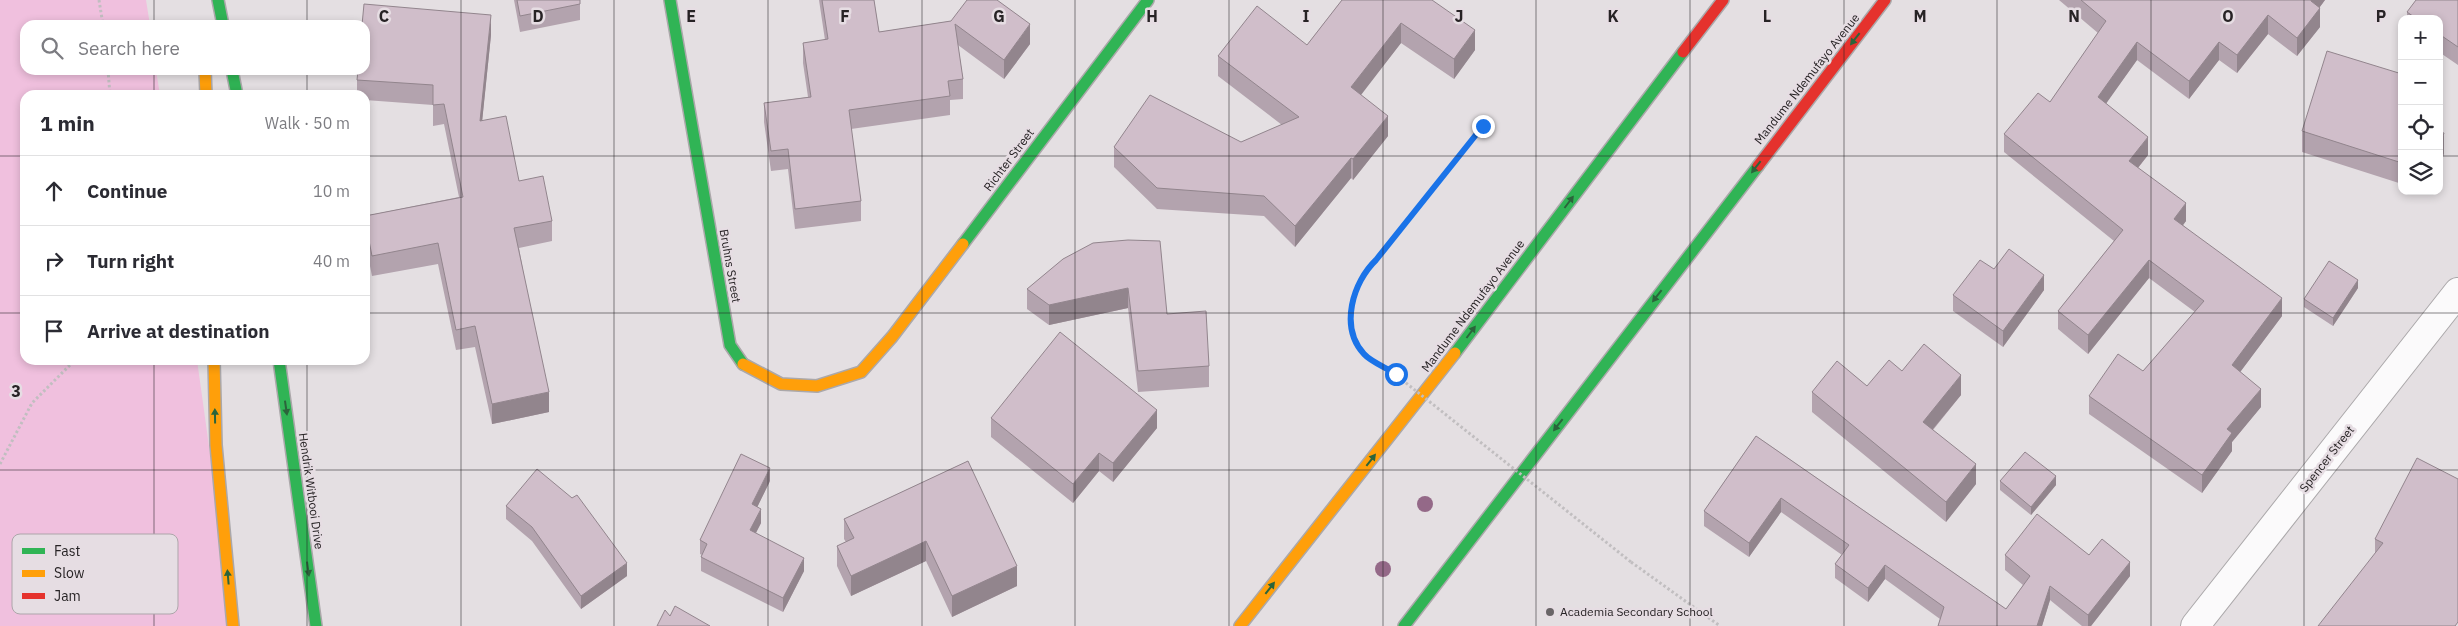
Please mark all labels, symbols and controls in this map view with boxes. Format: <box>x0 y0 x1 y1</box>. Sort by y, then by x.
text: C <box>379 6 389 26</box>
text: D <box>532 6 544 26</box>
text: E <box>686 6 696 26</box>
text: F <box>840 6 850 26</box>
text: G <box>993 6 1005 26</box>
text: H <box>1146 6 1158 26</box>
text: I <box>1303 6 1310 26</box>
text: J <box>1455 6 1463 26</box>
text: K <box>1607 6 1619 26</box>
text: L <box>1763 6 1771 26</box>
text: M <box>1913 6 1927 26</box>
text: N <box>2068 6 2080 26</box>
text: O <box>2222 6 2234 26</box>
text: P <box>2376 6 2386 26</box>
street label: Mandume Ndemufayo Avenue <box>1751 10 1863 147</box>
map controls <box>2398 15 2443 195</box>
button: + <box>2398 15 2443 60</box>
search box <box>20 20 370 75</box>
one-way arrow <box>1850 32 1860 46</box>
icon: search <box>38 34 66 62</box>
text: Search here <box>78 36 180 60</box>
button: − <box>2398 60 2443 105</box>
button: locate <box>2398 105 2443 150</box>
text: 1 min <box>40 109 95 137</box>
text: Walk · 50 m <box>265 113 350 133</box>
route end <box>1472 115 1495 138</box>
street label: Richter Street <box>980 125 1037 194</box>
button: layers <box>2398 150 2443 195</box>
one-way arrow <box>1751 161 1761 174</box>
icon: ahead <box>40 177 68 205</box>
text: Continue <box>87 179 167 203</box>
text: 10 m <box>313 181 350 201</box>
one-way arrow <box>1564 195 1574 209</box>
street label: Bruhns Street <box>717 228 744 304</box>
street label: Mandume Ndemufayo Avenue <box>1418 236 1528 375</box>
icon: right <box>40 247 68 275</box>
text: Turn right <box>87 249 174 273</box>
text: 40 m <box>313 251 350 271</box>
one-way arrow <box>1652 289 1662 303</box>
icon: arrive <box>40 317 68 345</box>
text: Arrive at destination <box>87 319 270 343</box>
one-way arrow <box>1465 326 1476 339</box>
route start <box>1385 363 1408 386</box>
text: 3 <box>11 381 21 401</box>
one-way arrow <box>282 401 290 417</box>
one-way arrow <box>211 407 219 423</box>
one-way arrow <box>1553 418 1563 432</box>
street label: Spencer Street <box>2296 423 2357 495</box>
street label: Hendrik Witbooi Drive <box>296 432 327 551</box>
one-way arrow <box>1365 454 1376 467</box>
legend <box>12 534 178 614</box>
text: Fast <box>54 542 80 560</box>
one-way arrow <box>304 562 312 578</box>
text: Slow <box>54 564 85 582</box>
one-way arrow <box>224 569 232 585</box>
one-way arrow <box>1265 582 1276 595</box>
text: Jam <box>54 587 81 605</box>
place label: Academia Secondary School <box>1560 604 1713 619</box>
marker: Academia Secondary School <box>1544 606 1556 618</box>

